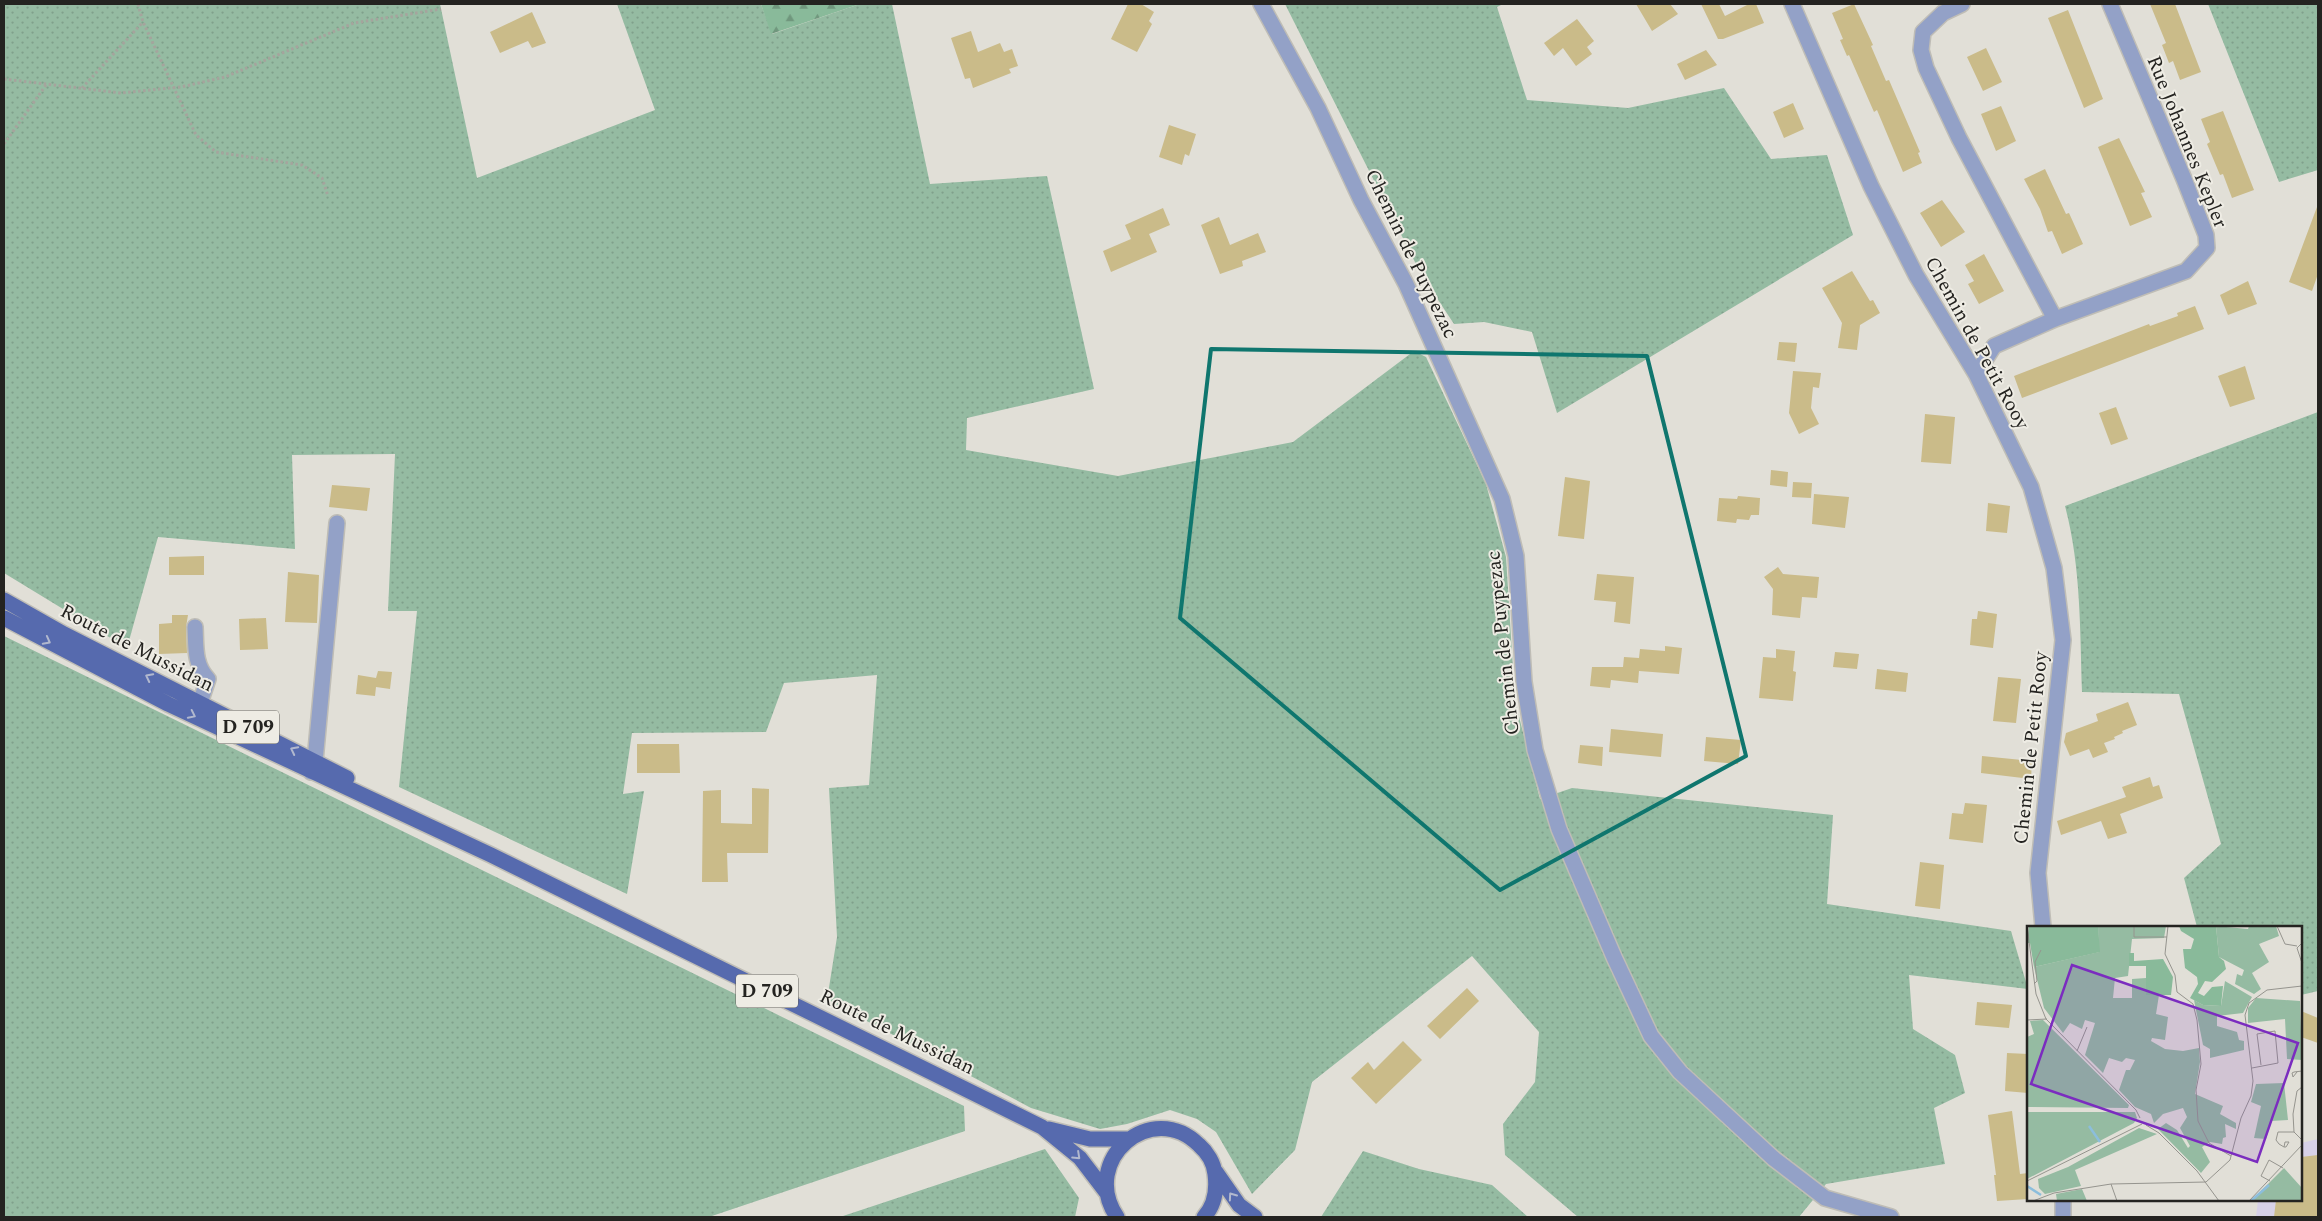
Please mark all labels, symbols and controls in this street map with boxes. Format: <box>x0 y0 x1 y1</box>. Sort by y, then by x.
street label: Rue Johannes Kepler <box>2139 51 2235 233</box>
street label: Chemin de Puypezac <box>1357 164 1465 344</box>
street label: Chemin de Petit Rooy <box>1917 251 2038 436</box>
street label: Chemin de Puypezac <box>1478 549 1528 737</box>
street label: Route de Mussidan <box>55 596 219 700</box>
one-way arrow <box>42 635 51 645</box>
street label: Chemin de Petit Rooy <box>2006 649 2056 846</box>
one-way arrow <box>145 673 154 683</box>
one-way arrow <box>187 709 196 719</box>
road number: D 709 <box>217 710 279 744</box>
one-way arrow <box>290 746 299 756</box>
inset map <box>2027 926 2302 1201</box>
road number: D 709 <box>736 974 798 1008</box>
street label: Route de Mussidan <box>814 981 980 1083</box>
one-way arrow <box>1072 1150 1081 1159</box>
one-way arrow <box>1229 1192 1238 1202</box>

